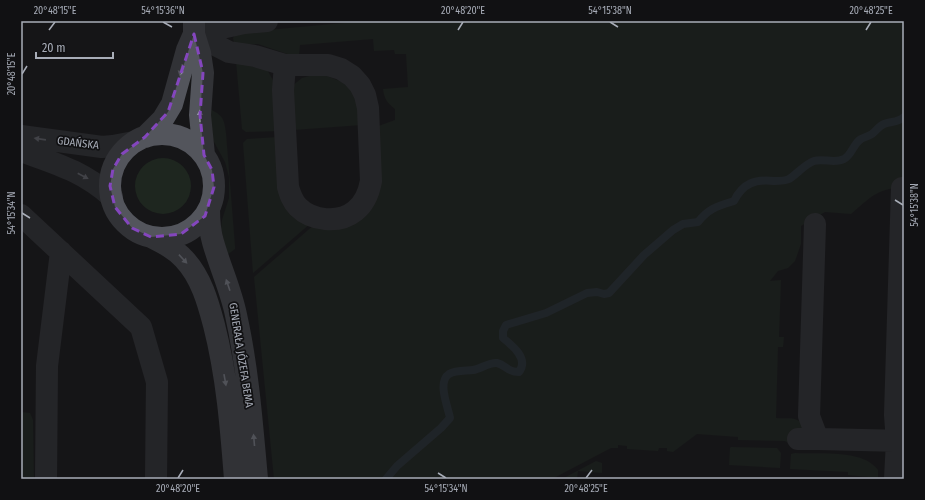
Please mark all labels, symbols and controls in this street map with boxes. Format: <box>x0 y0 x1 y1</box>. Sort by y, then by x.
text: 20°48'15"E <box>34 5 77 17</box>
text: 54°15'36"N <box>141 5 185 17</box>
text: 20°48'20"E <box>441 5 485 17</box>
text: 54°15'38"N <box>588 5 632 17</box>
text: 20°48'25"E <box>849 5 893 17</box>
scale bar <box>36 34 113 60</box>
text: 20 m <box>42 41 66 55</box>
text: 20°48'15"E <box>6 52 18 95</box>
one-way arrow <box>178 65 184 77</box>
one-way arrow <box>197 109 203 122</box>
street label: GDAŃSKA <box>56 133 100 152</box>
one-way arrow <box>34 136 46 142</box>
one-way arrow <box>77 172 89 179</box>
text: 54°15'38"N <box>909 183 921 227</box>
text: 54°15'34"N <box>6 192 18 234</box>
one-way arrow <box>178 254 188 264</box>
one-way arrow <box>224 278 230 290</box>
street label: GENERAŁA JÓZEFA BEMA <box>226 302 257 409</box>
one-way arrow <box>222 374 228 386</box>
one-way arrow <box>250 434 257 446</box>
text: 20°48'20"E <box>156 483 200 495</box>
text: 54°15'34"N <box>425 483 467 495</box>
text: 20°48'25"E <box>564 483 608 495</box>

